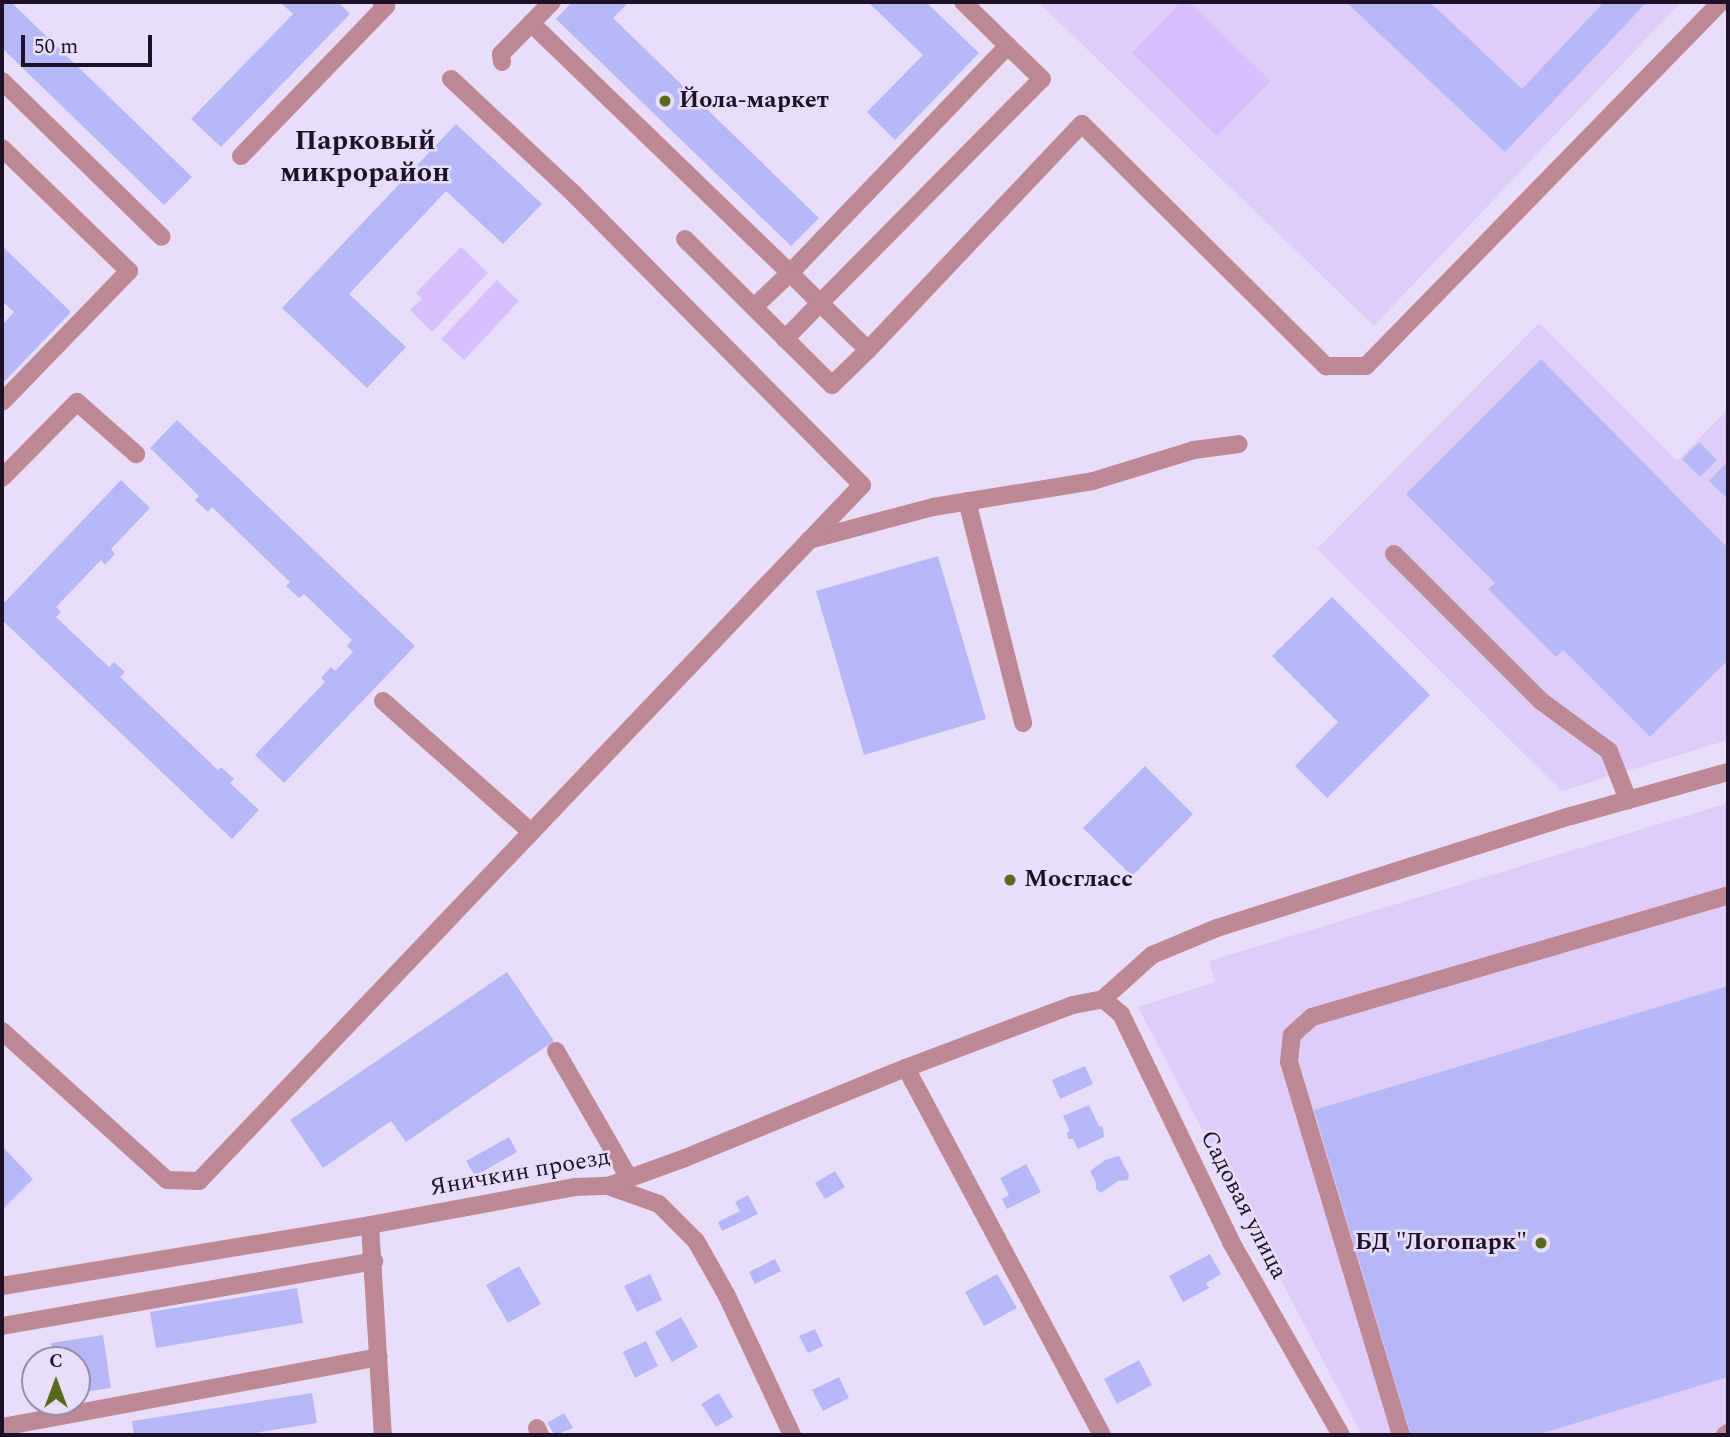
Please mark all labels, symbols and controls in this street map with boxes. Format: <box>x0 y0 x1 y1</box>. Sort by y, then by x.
scale bar <box>24 21 156 65</box>
text: 50 m <box>34 31 78 63</box>
place label: Йола-маркет <box>679 87 829 115</box>
marker: Йола-маркет <box>657 93 673 109</box>
district label: Парковый микрорайон <box>280 124 450 190</box>
place label: Мосгласс <box>1024 866 1133 894</box>
marker: Мосгласс <box>1002 872 1018 888</box>
street label: Садовая улица <box>1193 1126 1293 1284</box>
street label: Яничкин проезд <box>428 1143 612 1203</box>
place label: БД "Логопарк" <box>1355 1229 1527 1257</box>
marker: БД "Логопарк" <box>1533 1235 1549 1251</box>
north arrow <box>21 1346 91 1416</box>
text: С <box>49 1347 63 1376</box>

